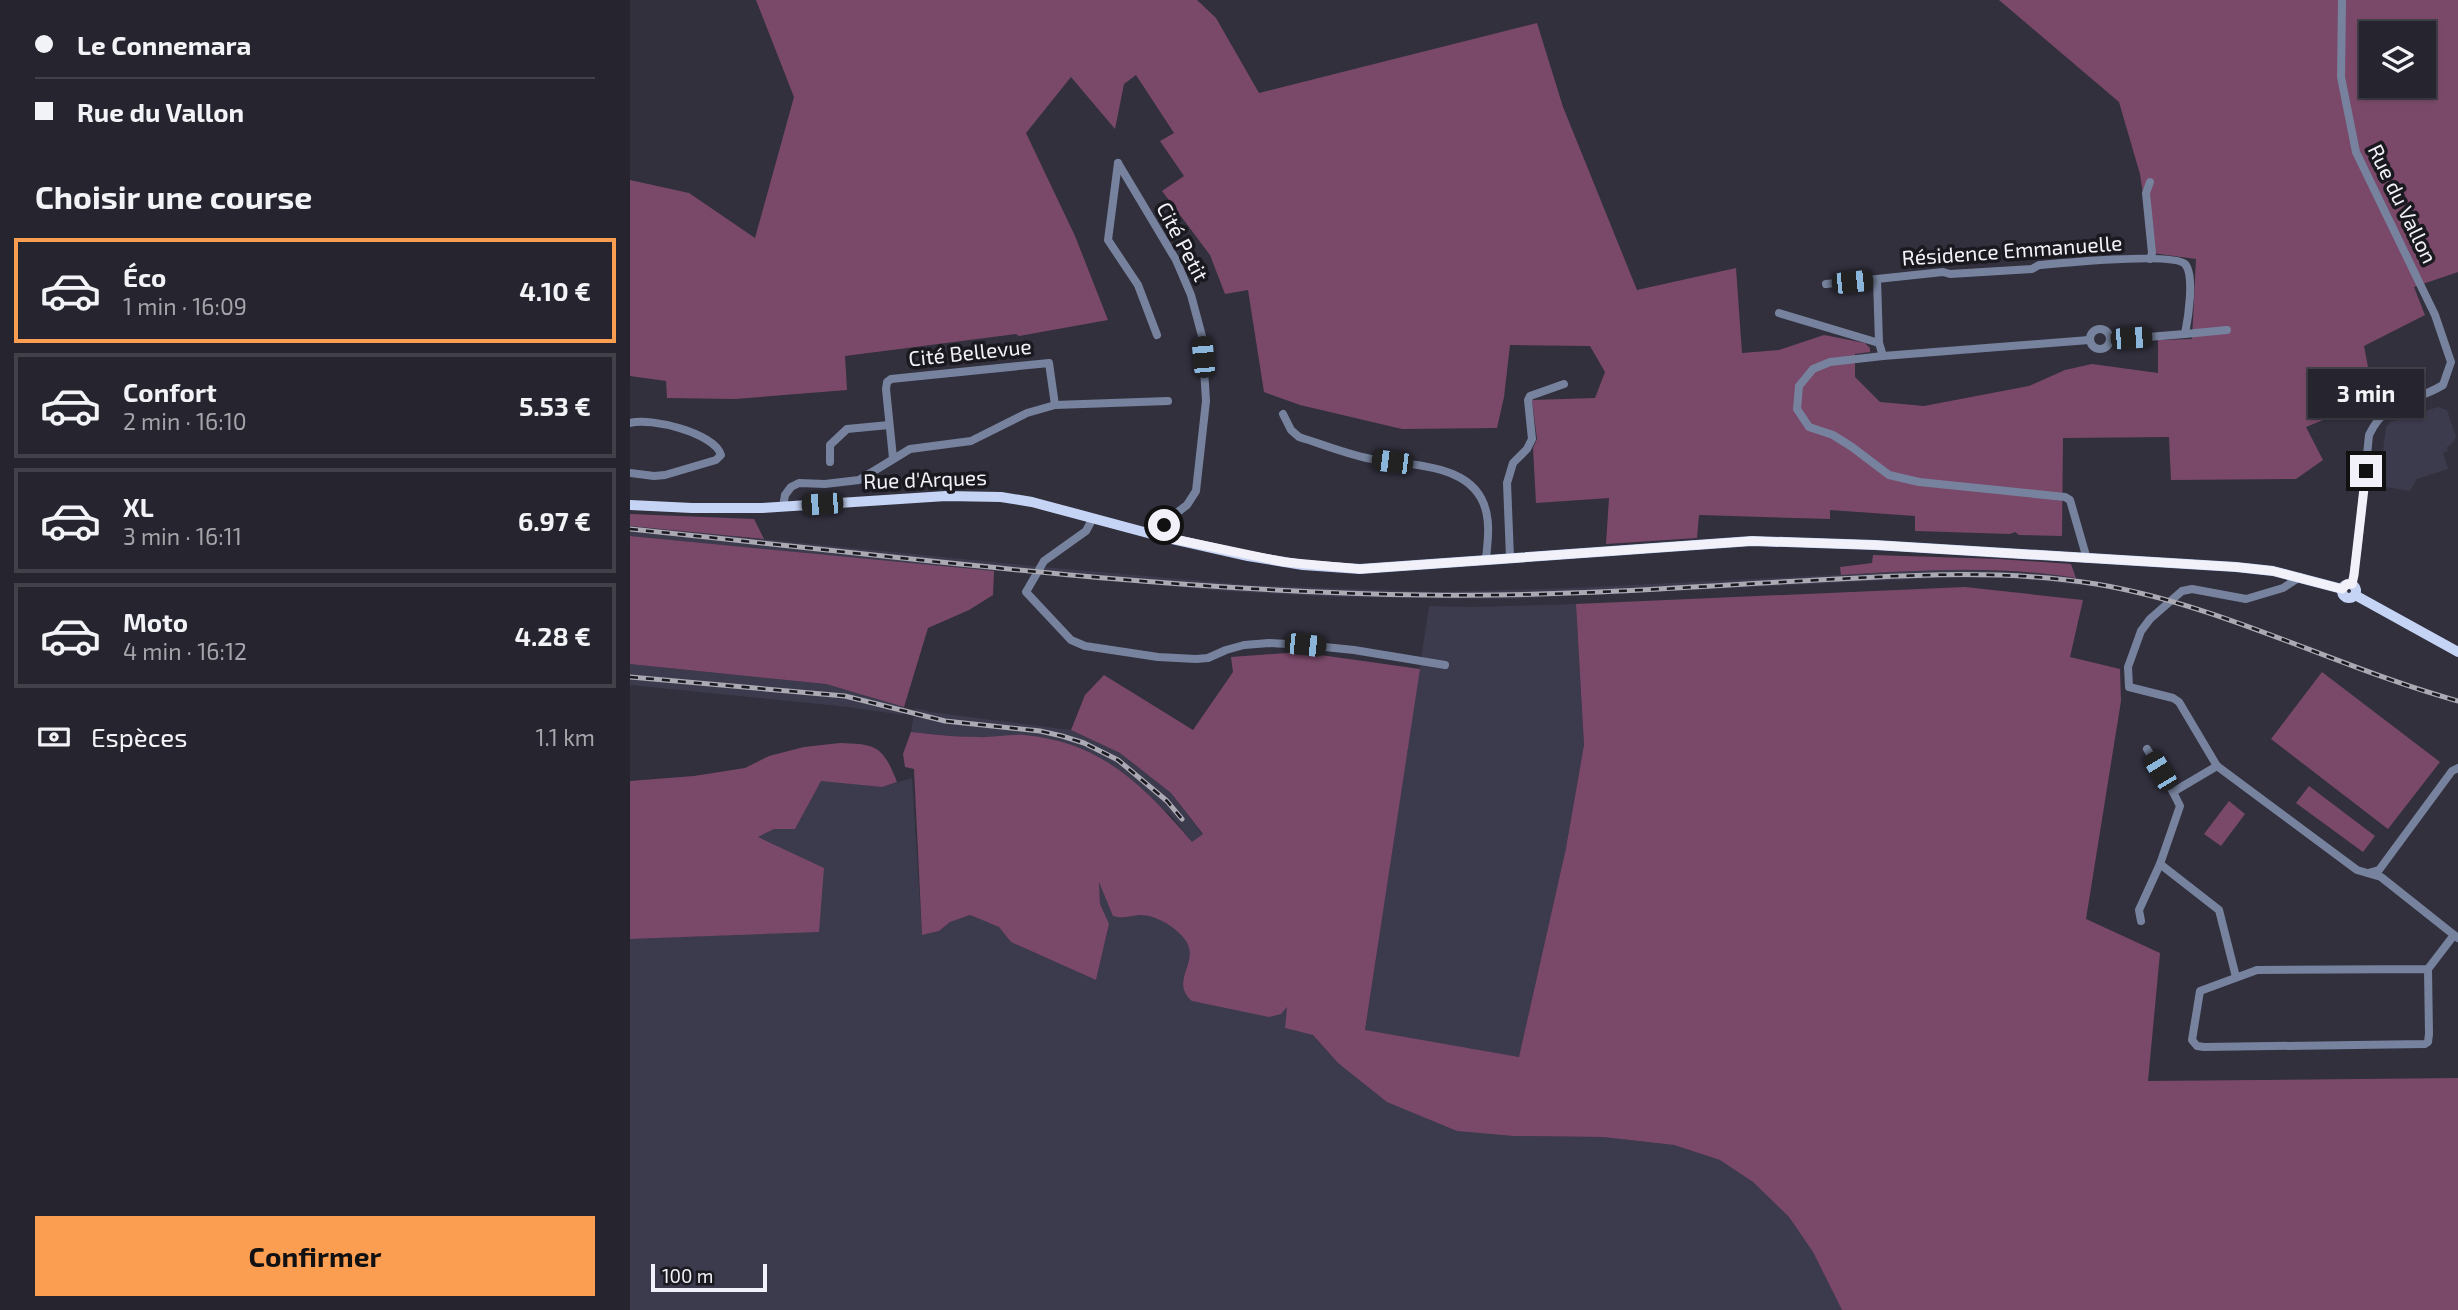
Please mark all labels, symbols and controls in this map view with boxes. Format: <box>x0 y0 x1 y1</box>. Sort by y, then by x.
map controls <box>2359 21 2436 98</box>
button: layers <box>2359 21 2436 98</box>
text: Le Connemara <box>77 29 251 60</box>
text: Rue du Vallon <box>77 96 244 127</box>
street label: Rue du Vallon <box>2364 140 2443 267</box>
text: Choisir une course <box>35 177 312 215</box>
street label: Cité Petit <box>1152 198 1215 285</box>
street label: Résidence Emmanuelle <box>1901 229 2123 270</box>
icon: car <box>39 259 102 322</box>
text: Éco <box>123 261 166 292</box>
car <box>1831 269 1874 295</box>
text: 4.10 € <box>519 275 591 306</box>
text: 1 min · 16:09 <box>123 292 247 320</box>
car <box>2110 326 2153 350</box>
street label: Cité Bellevue <box>907 333 1033 370</box>
car <box>1191 335 1216 379</box>
callout: 3 min <box>2308 370 2424 419</box>
icon: car <box>39 374 102 437</box>
text: Confort <box>123 376 217 407</box>
text: 3 min <box>2337 379 2395 407</box>
text: 5.53 € <box>519 390 591 421</box>
text: 2 min · 16:10 <box>123 407 247 435</box>
car <box>1370 449 1415 475</box>
route end <box>2350 455 2382 487</box>
street label: Rue d'Arques <box>863 464 987 493</box>
icon: car <box>39 489 102 552</box>
text: XL <box>123 491 154 522</box>
car <box>801 492 844 516</box>
text: 6.97 € <box>518 505 591 536</box>
route start <box>1148 509 1180 541</box>
text: 3 min · 16:11 <box>123 522 242 550</box>
icon: car <box>39 604 102 667</box>
text: Moto <box>123 606 188 637</box>
text: 4.28 € <box>514 620 591 651</box>
car <box>1284 632 1327 658</box>
text: 4 min · 16:12 <box>123 637 247 665</box>
icon: cash <box>35 718 73 756</box>
text: Espèces <box>91 721 188 752</box>
text: 1.1 km <box>535 723 595 751</box>
car <box>2141 748 2180 794</box>
button: Confirmer <box>35 1216 595 1296</box>
scale bar <box>651 1261 766 1293</box>
text: 100 m <box>662 1264 713 1287</box>

